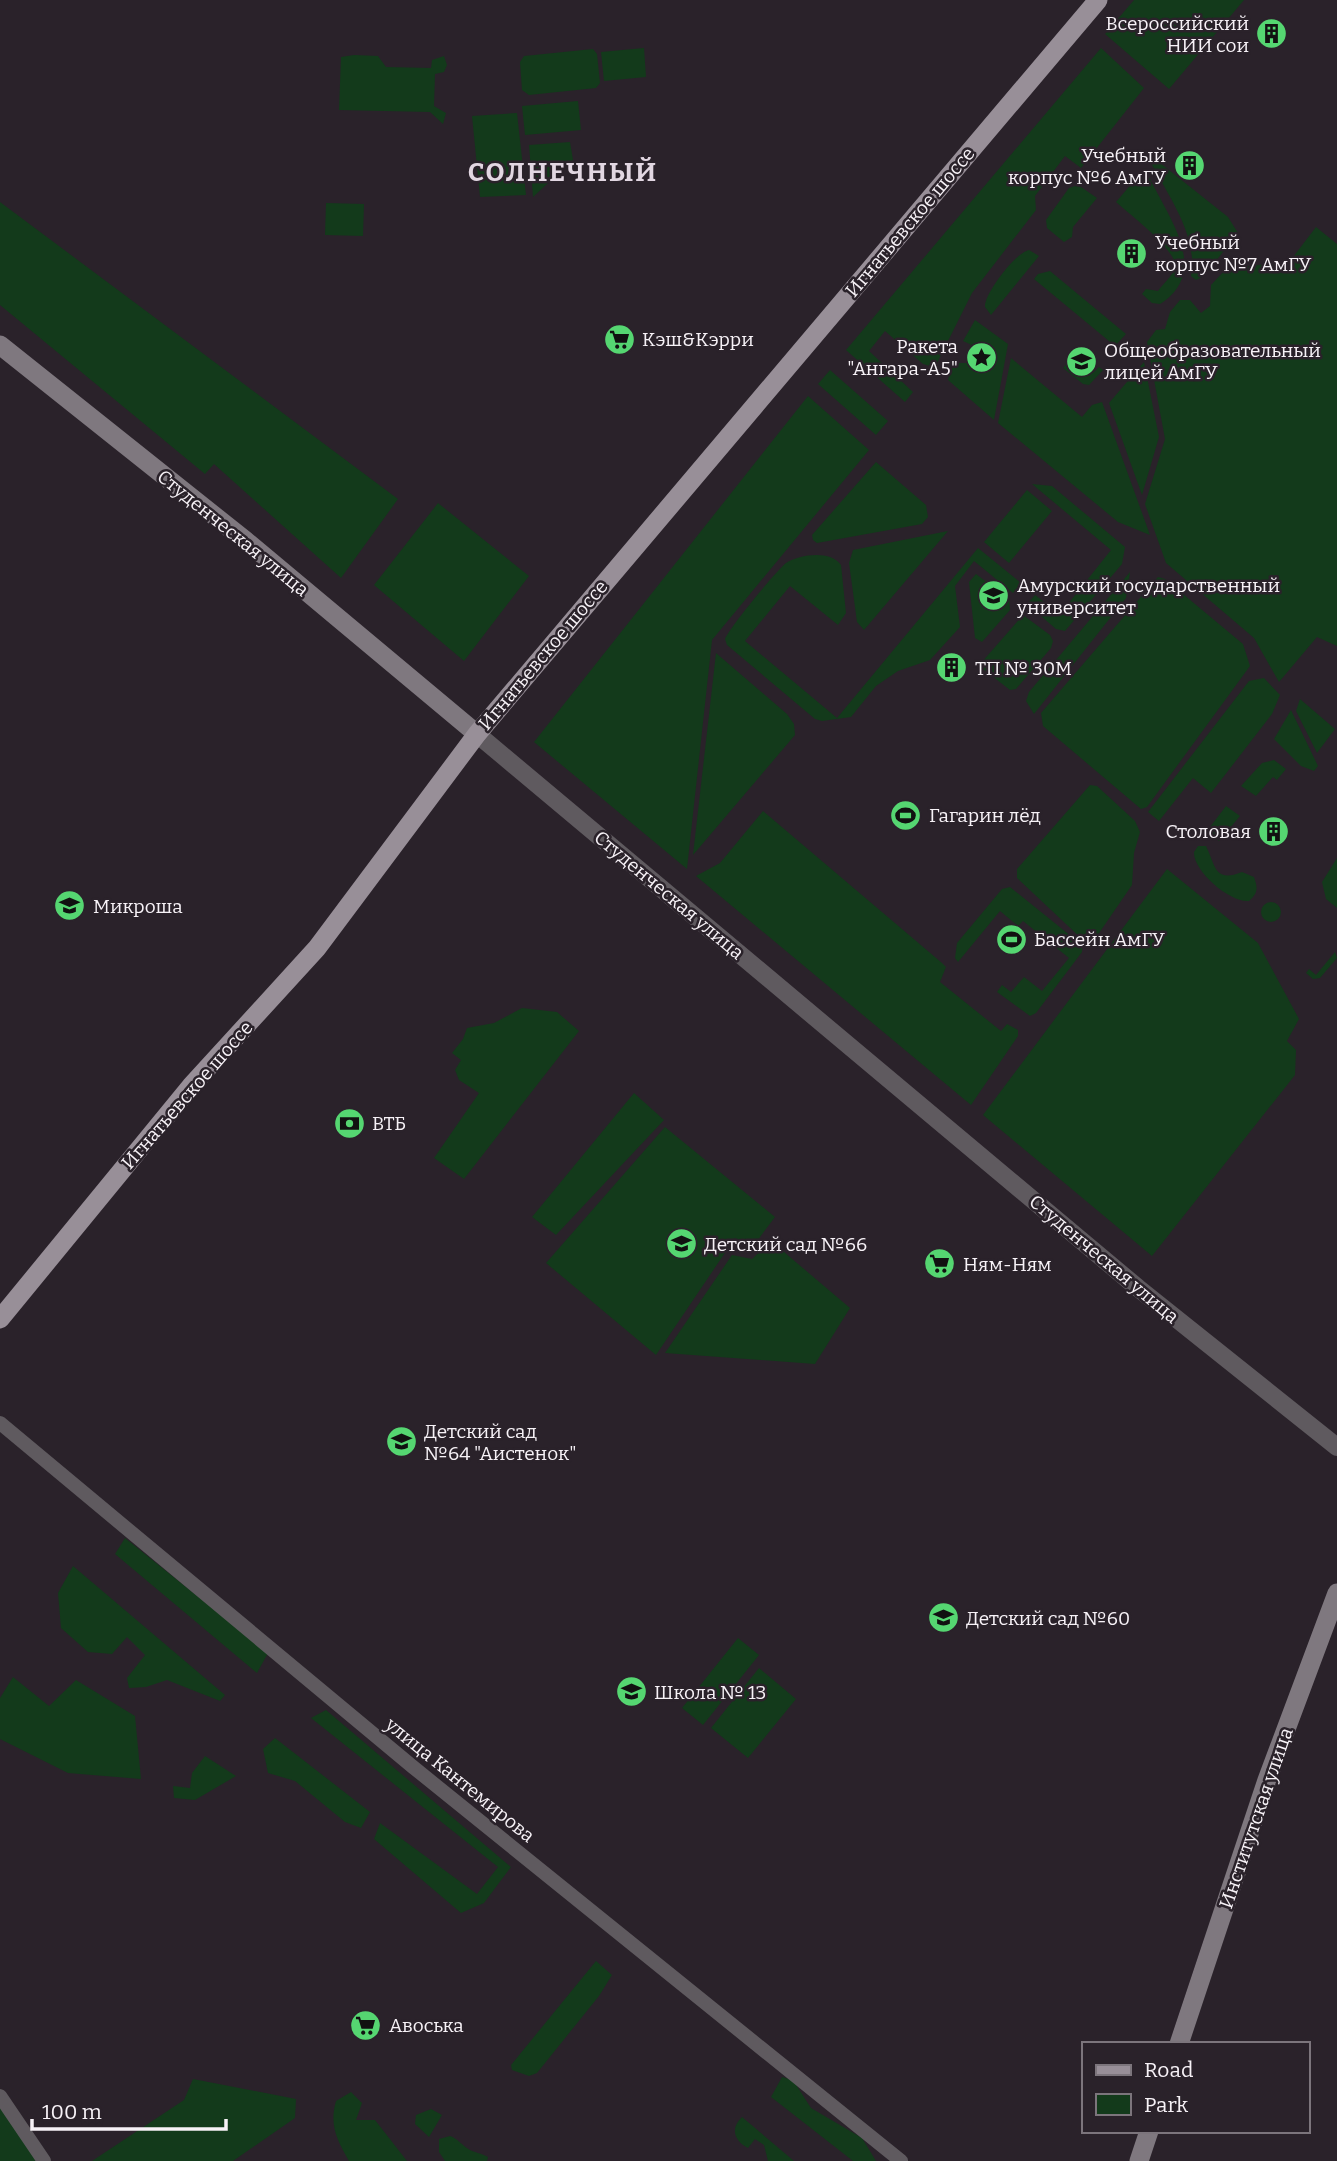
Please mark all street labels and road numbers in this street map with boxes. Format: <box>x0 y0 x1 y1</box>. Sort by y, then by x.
street label: Игнатьевское шоссе <box>841 142 979 302</box>
street label: Студенческая улица <box>153 465 314 602</box>
street label: Игнатьевское шоссе <box>474 575 612 735</box>
street label: Студенческая улица <box>589 826 749 965</box>
street label: Игнатьевское шоссе <box>116 1016 258 1174</box>
street label: Студенческая улица <box>1024 1190 1184 1329</box>
street label: улица Кантемирова <box>380 1712 540 1848</box>
street label: Институтская улица <box>1214 1724 1298 1912</box>

